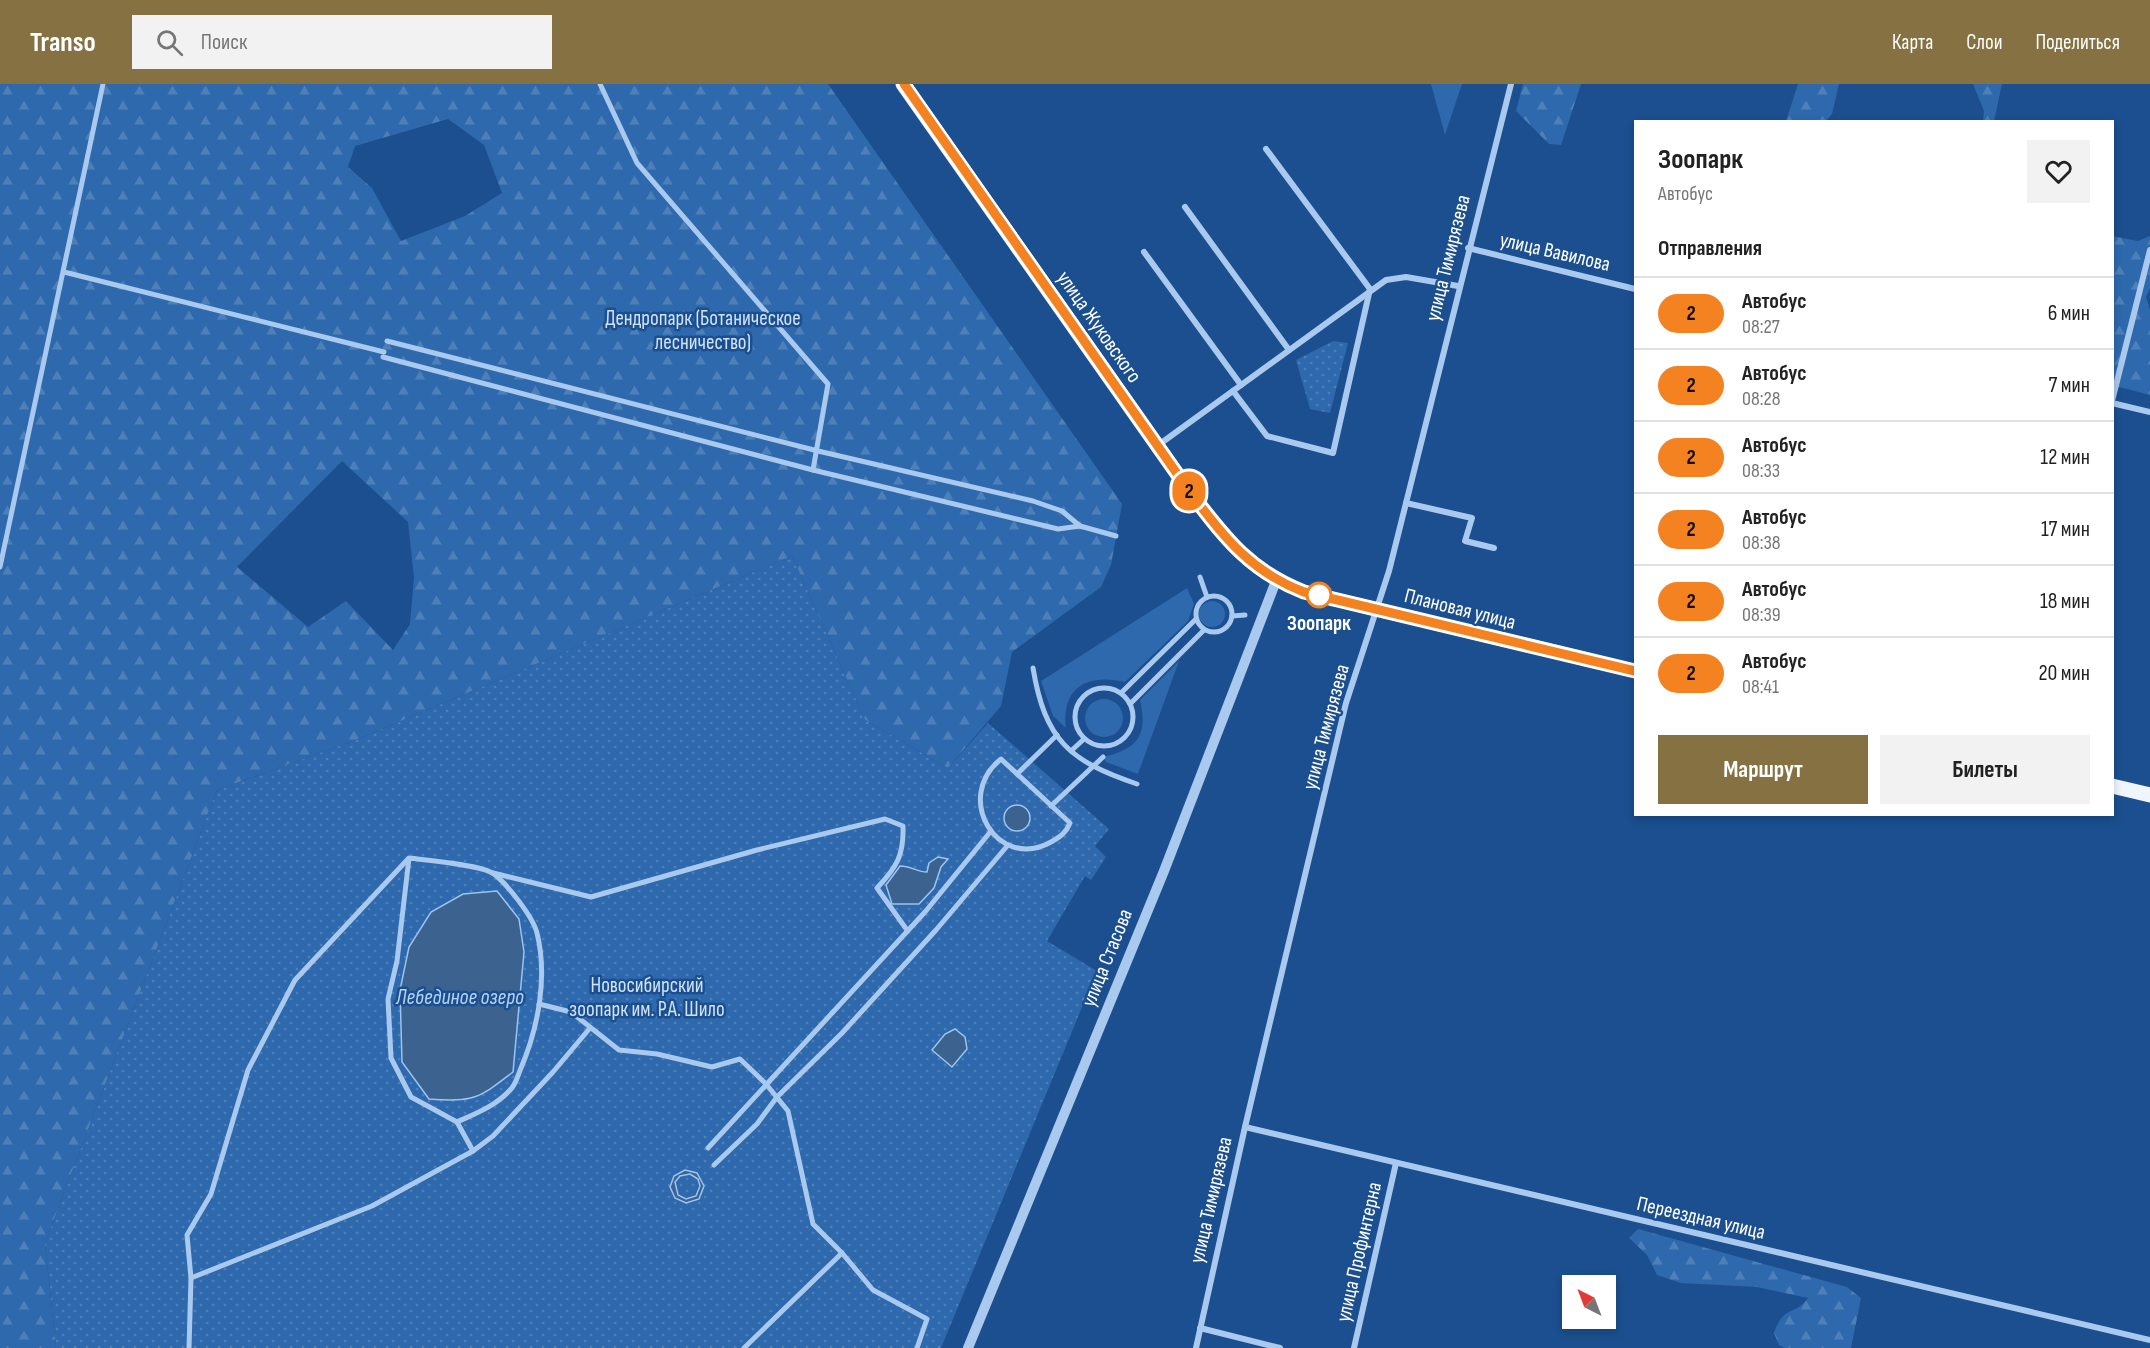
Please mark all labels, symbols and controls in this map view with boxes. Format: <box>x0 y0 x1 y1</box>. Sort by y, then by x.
search box <box>132 15 552 69</box>
text: Transo <box>30 26 96 59</box>
icon: search <box>153 26 186 59</box>
text: Поиск <box>201 29 247 56</box>
text: Карта <box>1892 30 1933 55</box>
text: Слои <box>1966 30 2002 55</box>
text: Поделиться <box>2035 30 2120 55</box>
button: heart <box>2027 140 2090 203</box>
text: Зоопарк <box>1658 143 1743 176</box>
text: Автобус <box>1658 182 1713 206</box>
street label: улица Тимирязева <box>1420 192 1476 324</box>
street label: улица Вавилова <box>1497 227 1613 277</box>
text: Отправления <box>1658 235 1762 262</box>
street label: улица Жуковского <box>1051 266 1147 388</box>
text: Автобус <box>1742 288 1807 315</box>
text: 6 мин <box>2048 300 2090 327</box>
text: 2 <box>1686 301 1696 326</box>
park label: Дендропарк (Ботаническое лесничество) <box>605 306 801 355</box>
text: 08:27 <box>1742 315 1780 339</box>
text: Автобус <box>1742 360 1807 387</box>
text: 7 мин <box>2049 372 2090 399</box>
text: 2 <box>1686 373 1696 398</box>
text: 08:28 <box>1742 387 1780 411</box>
text: Автобус <box>1742 432 1807 459</box>
text: 12 мин <box>2040 444 2090 471</box>
text: 2 <box>1686 445 1696 470</box>
text: 08:33 <box>1742 459 1780 483</box>
line badge: 2 <box>1170 472 1208 510</box>
text: 2 <box>1184 479 1194 504</box>
text: Автобус <box>1742 504 1807 531</box>
text: 17 мин <box>2041 516 2090 543</box>
text: 2 <box>1686 517 1696 542</box>
text: 08:38 <box>1742 531 1781 555</box>
text: Автобус <box>1742 576 1807 603</box>
marker: Зоопарк <box>1306 582 1332 608</box>
street label: Плановая улица <box>1402 583 1518 635</box>
text: 18 мин <box>2040 588 2090 615</box>
text: 2 <box>1686 589 1696 614</box>
text: 08:39 <box>1742 603 1781 627</box>
place label: Зоопарк <box>1287 611 1351 636</box>
text: Автобус <box>1742 648 1807 675</box>
text: 20 мин <box>2038 660 2090 687</box>
street label: улица Тимирязева <box>1297 661 1355 793</box>
text: 2 <box>1686 661 1696 686</box>
text: 08:41 <box>1742 675 1779 699</box>
button: Маршрут <box>1658 735 1868 804</box>
button: Билеты <box>1880 735 2090 804</box>
street label: улица Стасова <box>1076 905 1138 1011</box>
park label: Новосибирский зоопарк им. Р.А. Шило <box>569 973 725 1022</box>
water label: Лебединое озеро <box>395 984 524 1011</box>
street label: улица Тимирязева <box>1184 1134 1238 1266</box>
street label: улица Профинтерна <box>1331 1180 1387 1324</box>
street label: Переездная улица <box>1634 1191 1768 1245</box>
north arrow <box>1562 1275 1616 1329</box>
map controls <box>1562 1275 1616 1329</box>

